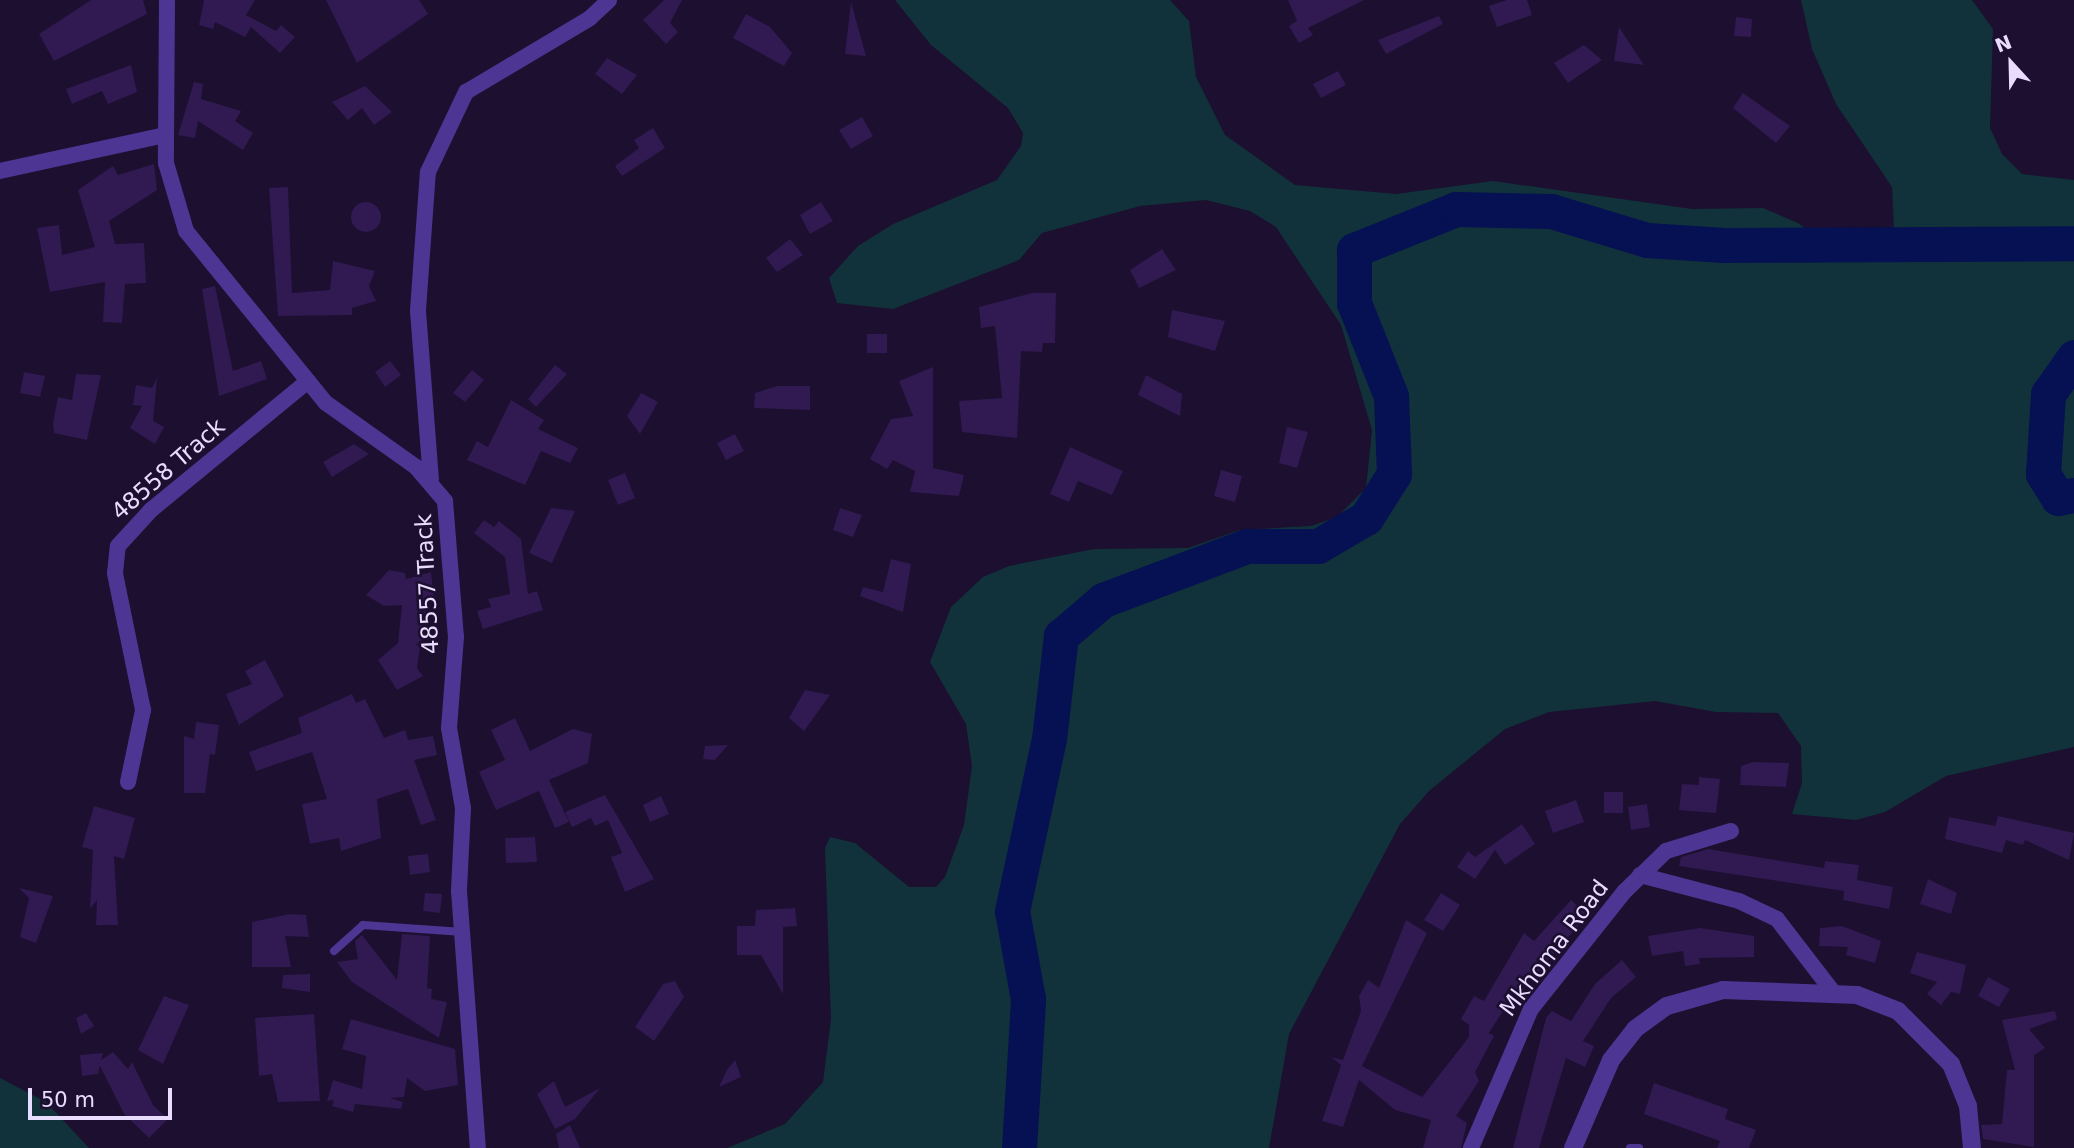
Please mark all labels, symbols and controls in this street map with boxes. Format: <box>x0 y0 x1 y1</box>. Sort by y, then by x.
north arrow <box>1976 28 2046 98</box>
text: N <box>1992 30 2015 57</box>
street label: 48558 Track <box>106 412 230 526</box>
street label: 48557 Track <box>410 513 444 655</box>
street label: Mkhoma Road <box>1494 874 1614 1022</box>
scale bar <box>32 1074 175 1118</box>
text: 50 m <box>41 1088 95 1112</box>

